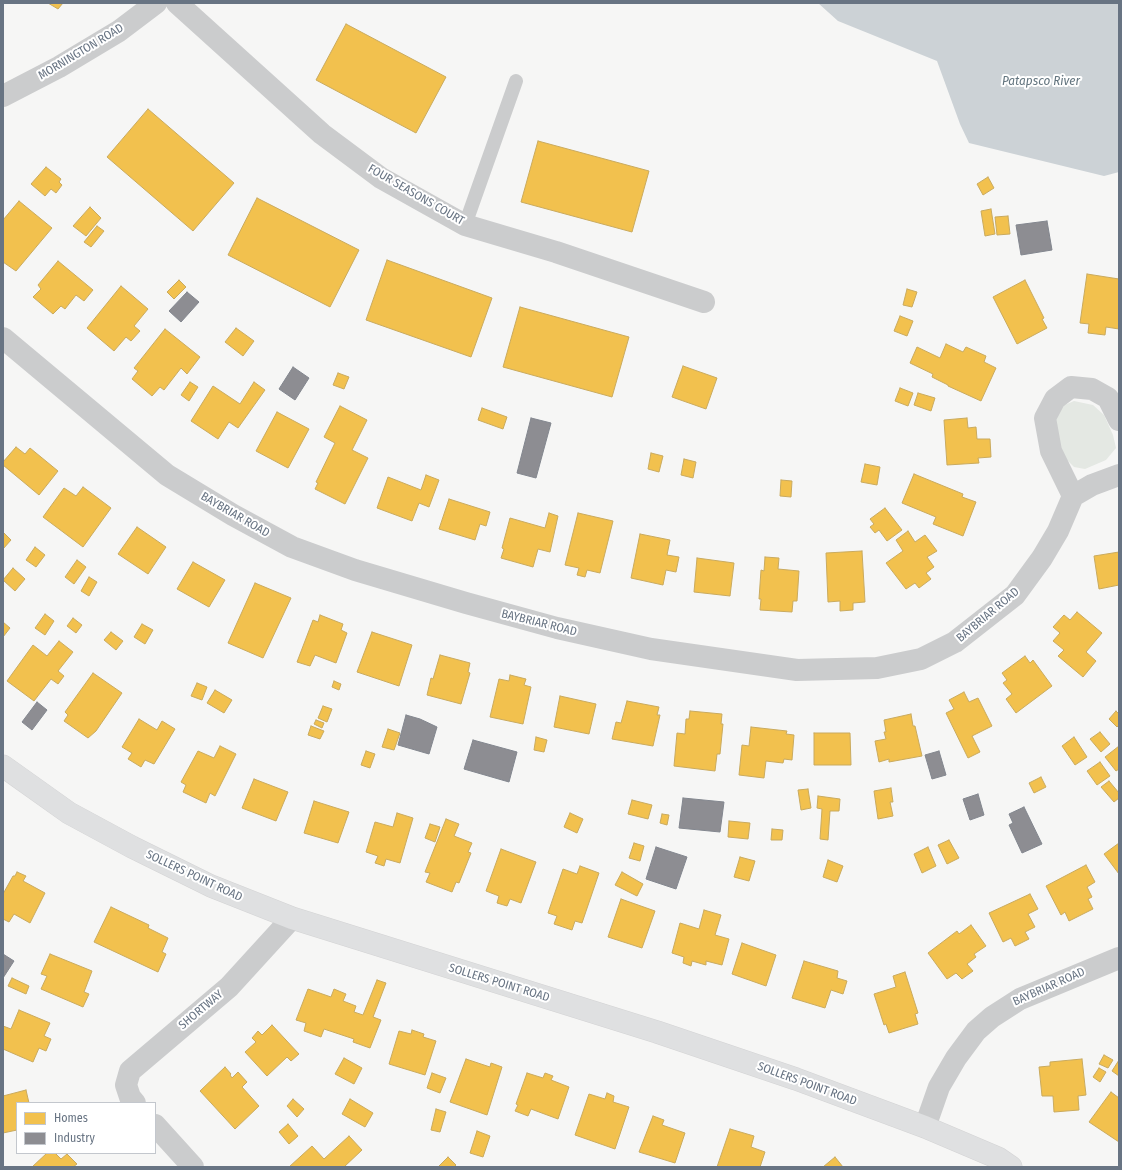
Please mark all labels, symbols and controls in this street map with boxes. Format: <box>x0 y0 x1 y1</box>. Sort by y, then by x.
street label: MORNINGTON ROAD <box>36 21 126 83</box>
water label: Patapsco River <box>1002 73 1080 89</box>
street label: FOUR SEASONS COURT <box>365 162 467 228</box>
street label: BAYBRIAR ROAD <box>198 489 272 541</box>
street label: BAYBRIAR ROAD <box>954 585 1022 645</box>
street label: BAYBRIAR ROAD <box>500 607 578 639</box>
street label: SOLLERS POINT ROAD <box>144 847 244 905</box>
street label: SOLLERS POINT ROAD <box>447 961 551 1005</box>
street label: BAYBRIAR ROAD <box>1011 965 1087 1009</box>
street label: SHORTWAY <box>176 987 226 1033</box>
street label: SOLLERS POINT ROAD <box>755 1059 859 1109</box>
legend <box>16 1102 156 1154</box>
text: Homes <box>54 1111 88 1125</box>
text: Industry <box>54 1131 95 1145</box>

